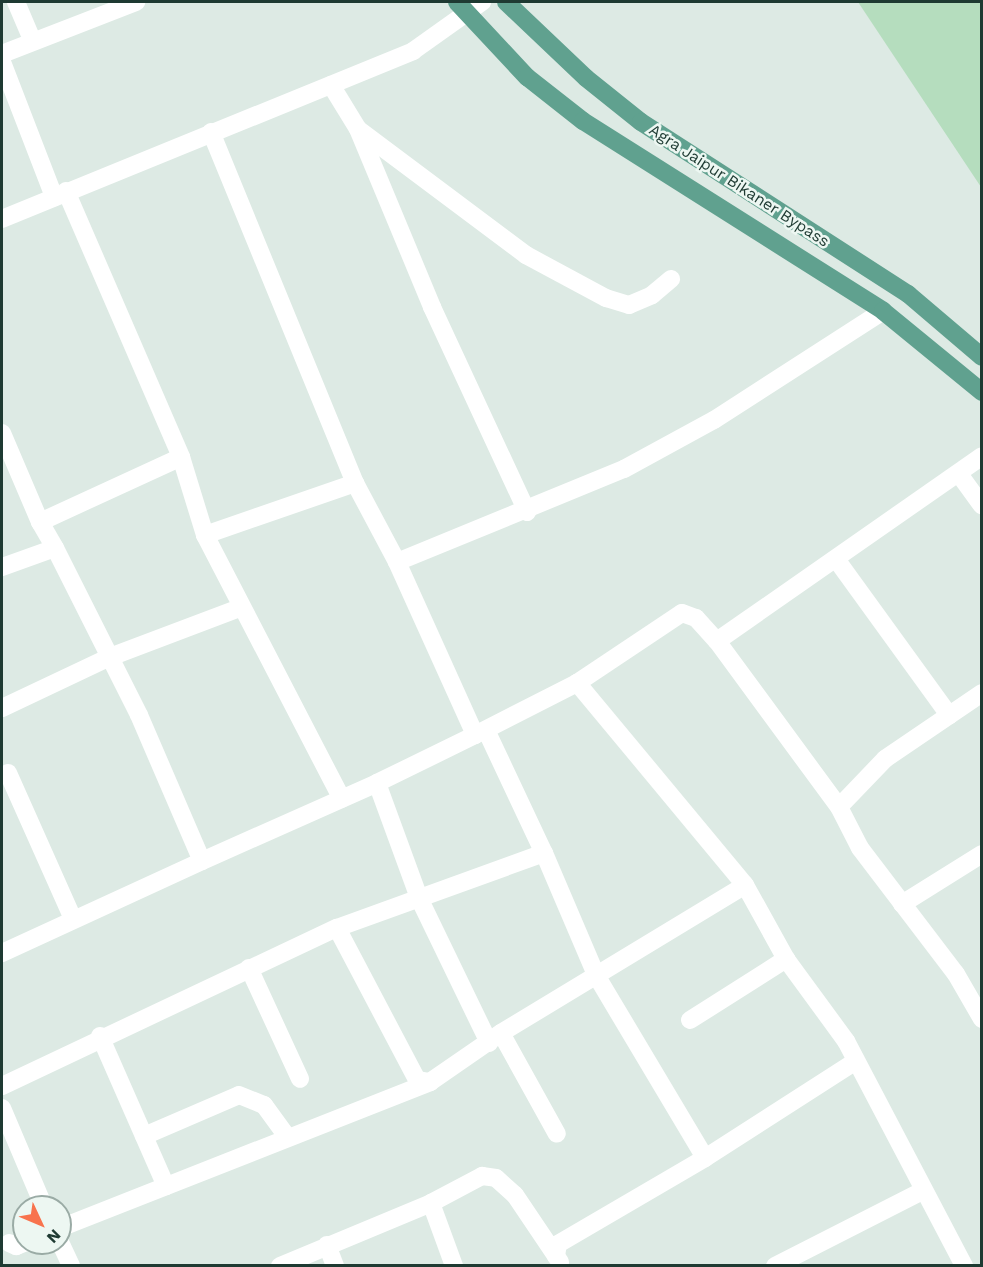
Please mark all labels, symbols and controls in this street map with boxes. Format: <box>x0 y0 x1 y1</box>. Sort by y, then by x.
street label: Agra Jaipur Bikaner Bypass <box>645 120 833 252</box>
north arrow <box>12 1195 72 1255</box>
text: N <box>43 1226 65 1247</box>

